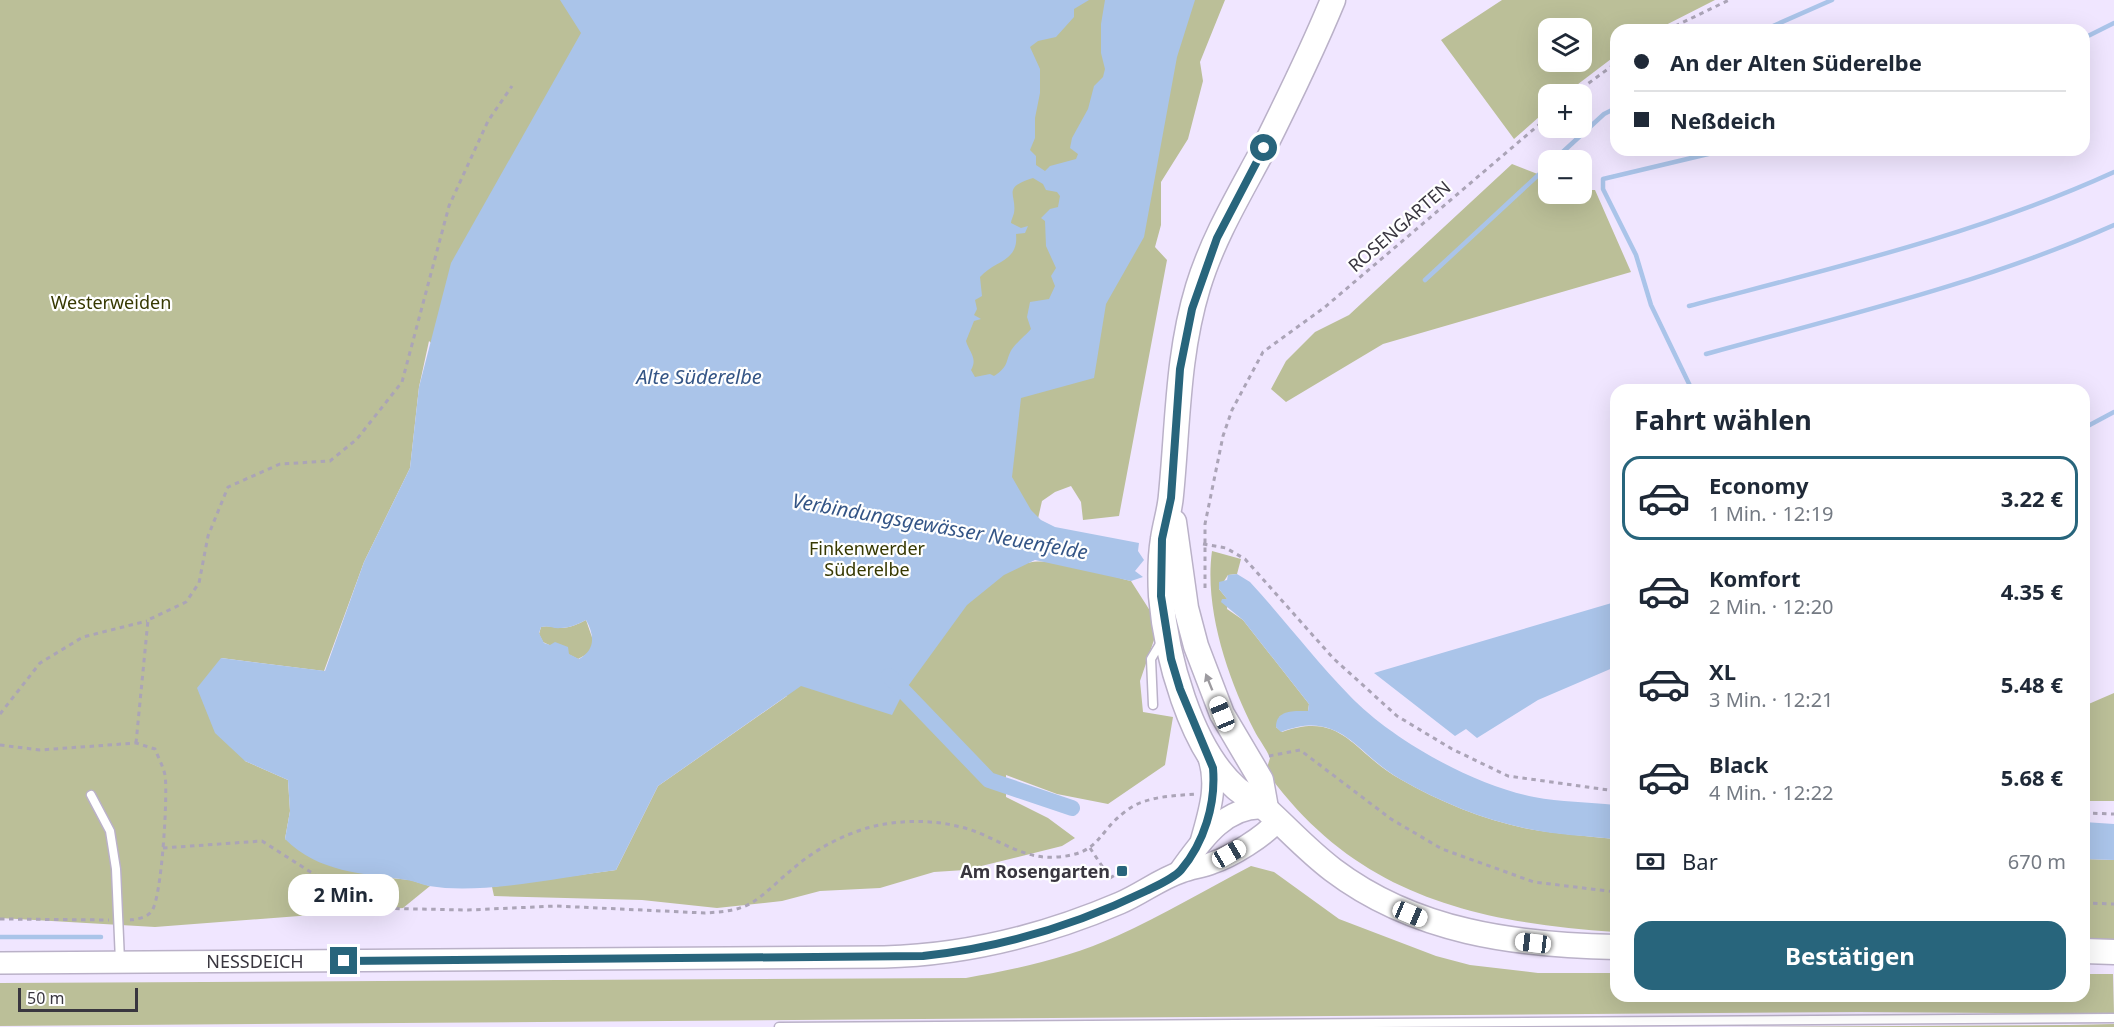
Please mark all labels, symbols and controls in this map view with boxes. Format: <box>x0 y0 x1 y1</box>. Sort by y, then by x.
map controls <box>1538 18 1592 204</box>
button: layers <box>1538 18 1592 72</box>
text: An der Alten Süderelbe <box>1670 47 1922 77</box>
button: + <box>1538 84 1592 138</box>
text: Neßdeich <box>1670 105 1776 135</box>
route start <box>1250 134 1277 161</box>
button: − <box>1538 150 1592 204</box>
street label: ROSENGARTEN <box>1343 175 1455 277</box>
park label: Westerweiden <box>51 290 171 314</box>
water label: Alte Süderelbe <box>634 363 762 390</box>
text: Fahrt wählen <box>1634 401 1812 438</box>
text: Economy <box>1709 470 1808 500</box>
icon: car <box>1637 471 1691 525</box>
text: 3.22 € <box>2001 483 2063 513</box>
water label: Verbindungsgewässer Neuenfelde <box>790 487 1090 565</box>
text: 1 Min. · 12:19 <box>1709 500 1834 527</box>
park label: Finkenwerder Süderelbe <box>809 536 926 581</box>
text: Komfort <box>1709 563 1800 593</box>
icon: car <box>1637 564 1691 618</box>
text: 4.35 € <box>2001 576 2063 606</box>
text: 2 Min. · 12:20 <box>1709 593 1834 620</box>
text: XL <box>1709 656 1736 686</box>
icon: car <box>1637 657 1691 711</box>
text: 5.48 € <box>2001 669 2063 699</box>
one-way arrow <box>1204 672 1214 690</box>
text: 3 Min. · 12:21 <box>1709 686 1834 713</box>
car <box>1207 694 1237 734</box>
text: Black <box>1709 749 1768 779</box>
icon: car <box>1637 750 1691 804</box>
text: 5.68 € <box>2001 762 2063 792</box>
text: 4 Min. · 12:22 <box>1709 779 1834 806</box>
car <box>1209 837 1249 871</box>
icon: cash <box>1634 845 1667 878</box>
text: Bar <box>1682 846 1718 876</box>
text: 670 m <box>2008 848 2066 875</box>
place label: Am Rosengarten <box>960 859 1110 883</box>
marker: Am Rosengarten <box>1115 864 1129 878</box>
callout: 2 Min. <box>288 874 400 916</box>
text: 2 Min. <box>313 881 374 908</box>
car <box>1390 899 1430 929</box>
button: Bestätigen <box>1634 921 2066 990</box>
car <box>1514 932 1552 954</box>
route end <box>330 947 357 974</box>
street label: NESSDEICH <box>206 949 304 973</box>
scale bar <box>18 985 138 1012</box>
text: 50 m <box>27 987 64 1009</box>

